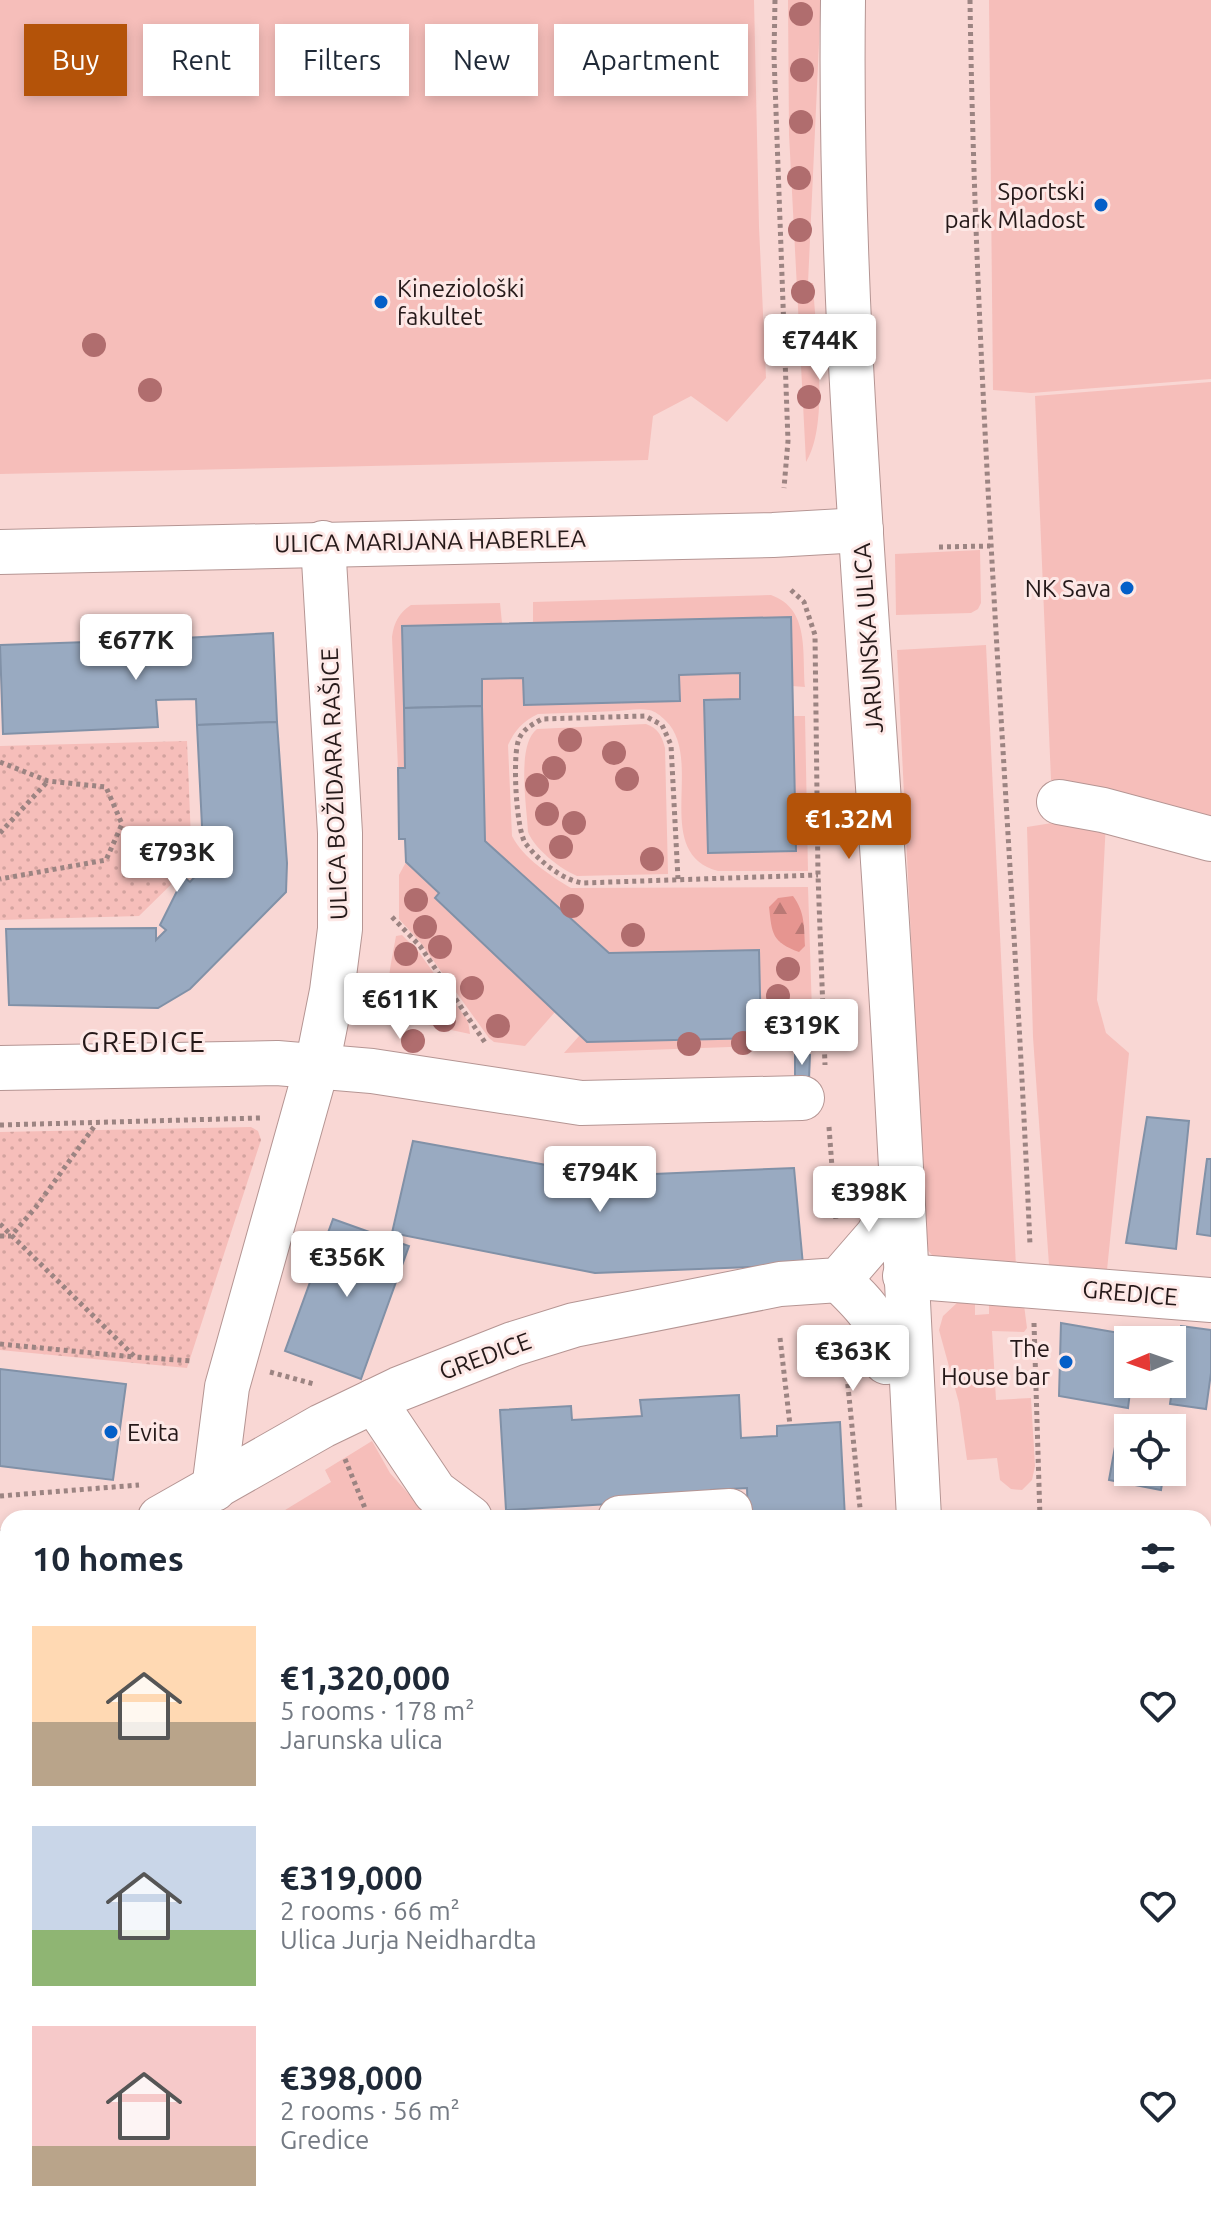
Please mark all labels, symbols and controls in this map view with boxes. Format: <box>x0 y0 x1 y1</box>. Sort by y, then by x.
chip: Buy <box>24 24 127 96</box>
chip: Rent <box>143 24 259 96</box>
chip: Filters <box>275 24 409 96</box>
chip: New <box>425 24 538 96</box>
chip: Apartment <box>554 24 748 96</box>
place label: Sportski park Mladost <box>944 178 1086 233</box>
marker: Sportski park Mladost <box>1092 196 1110 214</box>
place label: Kineziološki fakultet <box>397 275 525 330</box>
marker: Kineziološki fakultet <box>372 293 390 311</box>
pin: €744K <box>764 314 876 382</box>
text: €744K <box>782 325 858 354</box>
street label: ULICA MARIJANA HABERLEA <box>274 525 587 557</box>
street label: JARUNSKA ULICA <box>848 542 888 734</box>
place label: NK Sava <box>1025 575 1111 602</box>
marker: NK Sava <box>1118 579 1136 597</box>
pin: €677K <box>80 614 192 682</box>
text: €677K <box>98 625 174 654</box>
street label: ULICA BOŽIDARA RAŠICE <box>315 647 352 921</box>
pin: €1.32M <box>784 793 914 861</box>
text: €1.32M <box>805 804 893 833</box>
pin: €793K <box>121 826 233 894</box>
text: €793K <box>139 837 215 866</box>
pin: €611K <box>344 973 456 1041</box>
text: €611K <box>362 984 438 1013</box>
pin: €319K <box>746 999 858 1067</box>
text: €319K <box>764 1010 840 1039</box>
district label: GREDICE <box>81 1026 207 1057</box>
pin: €794K <box>544 1146 656 1214</box>
text: €794K <box>562 1157 638 1186</box>
pin: €398K <box>813 1166 925 1234</box>
text: €398K <box>831 1177 907 1206</box>
pin: €356K <box>291 1231 403 1299</box>
text: €356K <box>309 1242 385 1271</box>
street label: GREDICE <box>1081 1275 1179 1311</box>
pin: €363K <box>797 1325 909 1393</box>
north arrow <box>1114 1326 1186 1398</box>
map controls <box>1114 1326 1186 1486</box>
street label: GREDICE <box>435 1327 535 1385</box>
place label: The House bar <box>941 1335 1050 1390</box>
text: €363K <box>815 1336 891 1365</box>
marker: The House bar <box>1057 1353 1075 1371</box>
button: locate <box>1114 1414 1186 1486</box>
place label: Evita <box>127 1419 179 1446</box>
marker: Evita <box>102 1423 120 1441</box>
icon: filters <box>1136 1536 1180 1580</box>
text: 10 homes <box>32 1539 184 1577</box>
icon: home <box>96 1658 192 1754</box>
text: €1,320,000 <box>280 1658 450 1696</box>
icon: heart <box>1136 1684 1180 1728</box>
text: 5 rooms · 178 m² <box>280 1696 475 1725</box>
text: Jarunska ulica <box>280 1725 443 1754</box>
icon: home <box>96 1858 192 1954</box>
text: €319,000 <box>280 1858 423 1896</box>
icon: heart <box>1136 1884 1180 1928</box>
text: 2 rooms · 66 m² <box>280 1896 460 1925</box>
text: Ulica Jurja Neidhardta <box>280 1925 537 1954</box>
icon: home <box>96 2058 192 2154</box>
text: €398,000 <box>280 2058 423 2096</box>
icon: heart <box>1136 2084 1180 2128</box>
text: 2 rooms · 56 m² <box>280 2096 460 2125</box>
text: Gredice <box>280 2125 369 2154</box>

